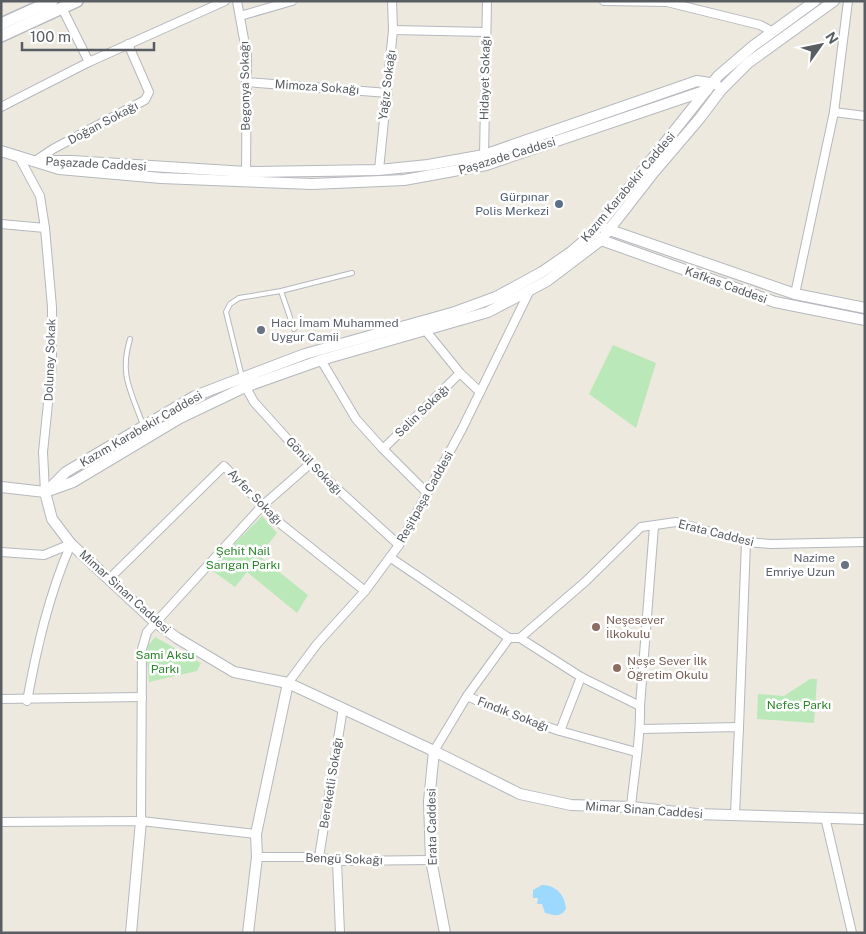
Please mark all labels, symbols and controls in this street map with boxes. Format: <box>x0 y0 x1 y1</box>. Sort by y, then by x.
scale bar <box>22 20 155 52</box>
north arrow <box>796 20 846 70</box>
text: 100 m <box>30 28 71 45</box>
text: N <box>822 29 842 47</box>
street label: Hidayet Sokağı <box>477 36 493 120</box>
street label: Begonya Sokağı <box>237 41 253 131</box>
street label: Yağız Sokağı <box>376 49 398 121</box>
street label: Mimoza Sokağı <box>274 77 360 97</box>
street label: Doğan Sokağı <box>66 99 140 147</box>
street label: Kazım Karabekir Caddesi <box>578 129 678 245</box>
street label: Paşazade Caddesi <box>457 135 557 177</box>
street label: Paşazade Caddesi <box>45 154 147 174</box>
place label: Gürpınar Polis Merkezi <box>475 190 549 218</box>
marker: Gürpınar Polis Merkezi <box>553 198 565 210</box>
street label: Kafkas Caddesi <box>683 264 769 306</box>
place label: Hacı İmam Muhammed Uygur Camii <box>271 316 399 344</box>
street label: Dolunay Sokak <box>42 318 58 402</box>
marker: Hacı İmam Muhammed Uygur Camii <box>255 324 267 336</box>
street label: Selin Sokağı <box>392 382 452 440</box>
street label: Kazım Karabekir Caddesi <box>77 388 205 470</box>
street label: Gönül Sokağı <box>283 434 345 498</box>
street label: Reşitpaşa Caddesi <box>394 449 456 545</box>
street label: Ayfer Sokağı <box>225 466 285 528</box>
street label: Erata Caddesi <box>677 517 755 549</box>
park label: Şehit Nail Sarıgan Parkı <box>206 544 280 572</box>
street label: Mimar Sinan Caddesi <box>77 547 173 637</box>
place label: Nazime Emriye Uzun <box>766 551 835 579</box>
marker: Nazime Emriye Uzun <box>839 559 851 571</box>
place label: Neşesever İlkokulu <box>606 613 665 641</box>
marker: Neşesever İlkokulu <box>590 621 602 633</box>
park label: Sami Aksu Parkı <box>135 648 195 676</box>
place label: Neşe Sever İlk Öğretim Okulu <box>627 654 708 682</box>
marker: Neşe Sever İlk Öğretim Okulu <box>611 662 623 674</box>
street label: Fındık Sokağı <box>475 694 551 734</box>
park label: Nefes Parkı <box>767 698 831 712</box>
street label: Bereketli Sokağı <box>317 737 345 829</box>
street label: Erata Caddesi <box>424 788 440 866</box>
street label: Mimar Sinan Caddesi <box>585 799 703 821</box>
street label: Bengü Sokağı <box>305 851 383 867</box>

